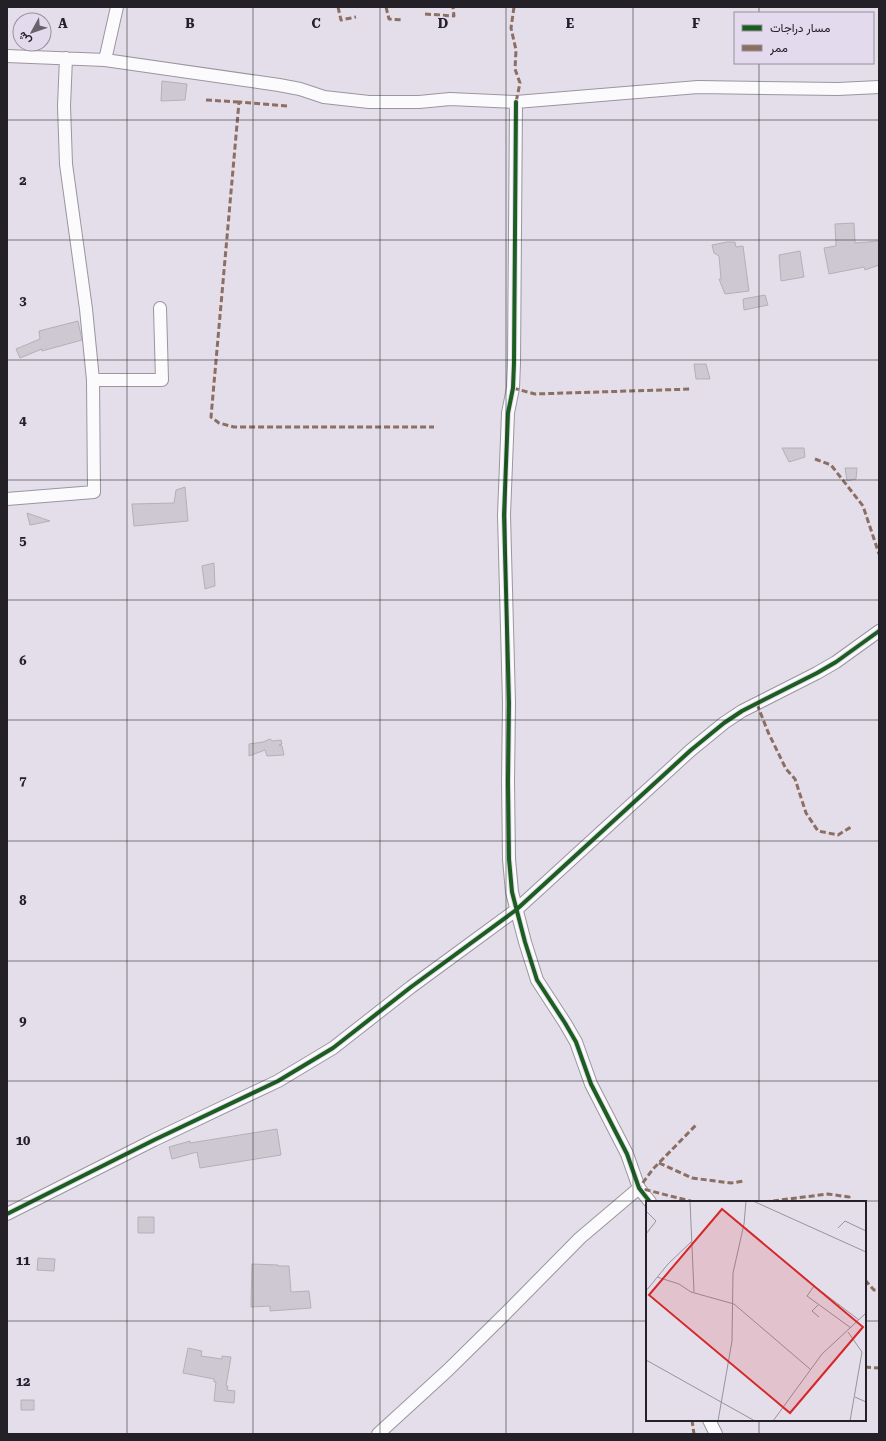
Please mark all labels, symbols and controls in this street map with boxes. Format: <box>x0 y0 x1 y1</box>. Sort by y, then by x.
north arrow <box>12 12 52 52</box>
legend <box>734 12 874 64</box>
text: A <box>58 16 68 31</box>
text: B <box>185 16 195 31</box>
text: C <box>311 16 321 31</box>
text: D <box>438 16 448 31</box>
text: E <box>566 16 574 31</box>
text: F <box>692 16 700 31</box>
text: مسار دراجات <box>770 21 830 36</box>
text: ش <box>15 29 34 47</box>
text: ممر <box>769 41 788 56</box>
text: 2 <box>19 173 27 188</box>
text: 3 <box>19 293 27 308</box>
text: 4 <box>19 413 27 428</box>
text: 5 <box>19 533 27 548</box>
text: 6 <box>19 653 27 668</box>
text: 7 <box>19 773 27 788</box>
text: 8 <box>19 893 27 908</box>
text: 9 <box>19 1013 27 1028</box>
text: 10 <box>16 1133 30 1148</box>
inset map <box>646 1201 866 1421</box>
text: 11 <box>16 1253 30 1268</box>
text: 12 <box>16 1374 30 1389</box>

